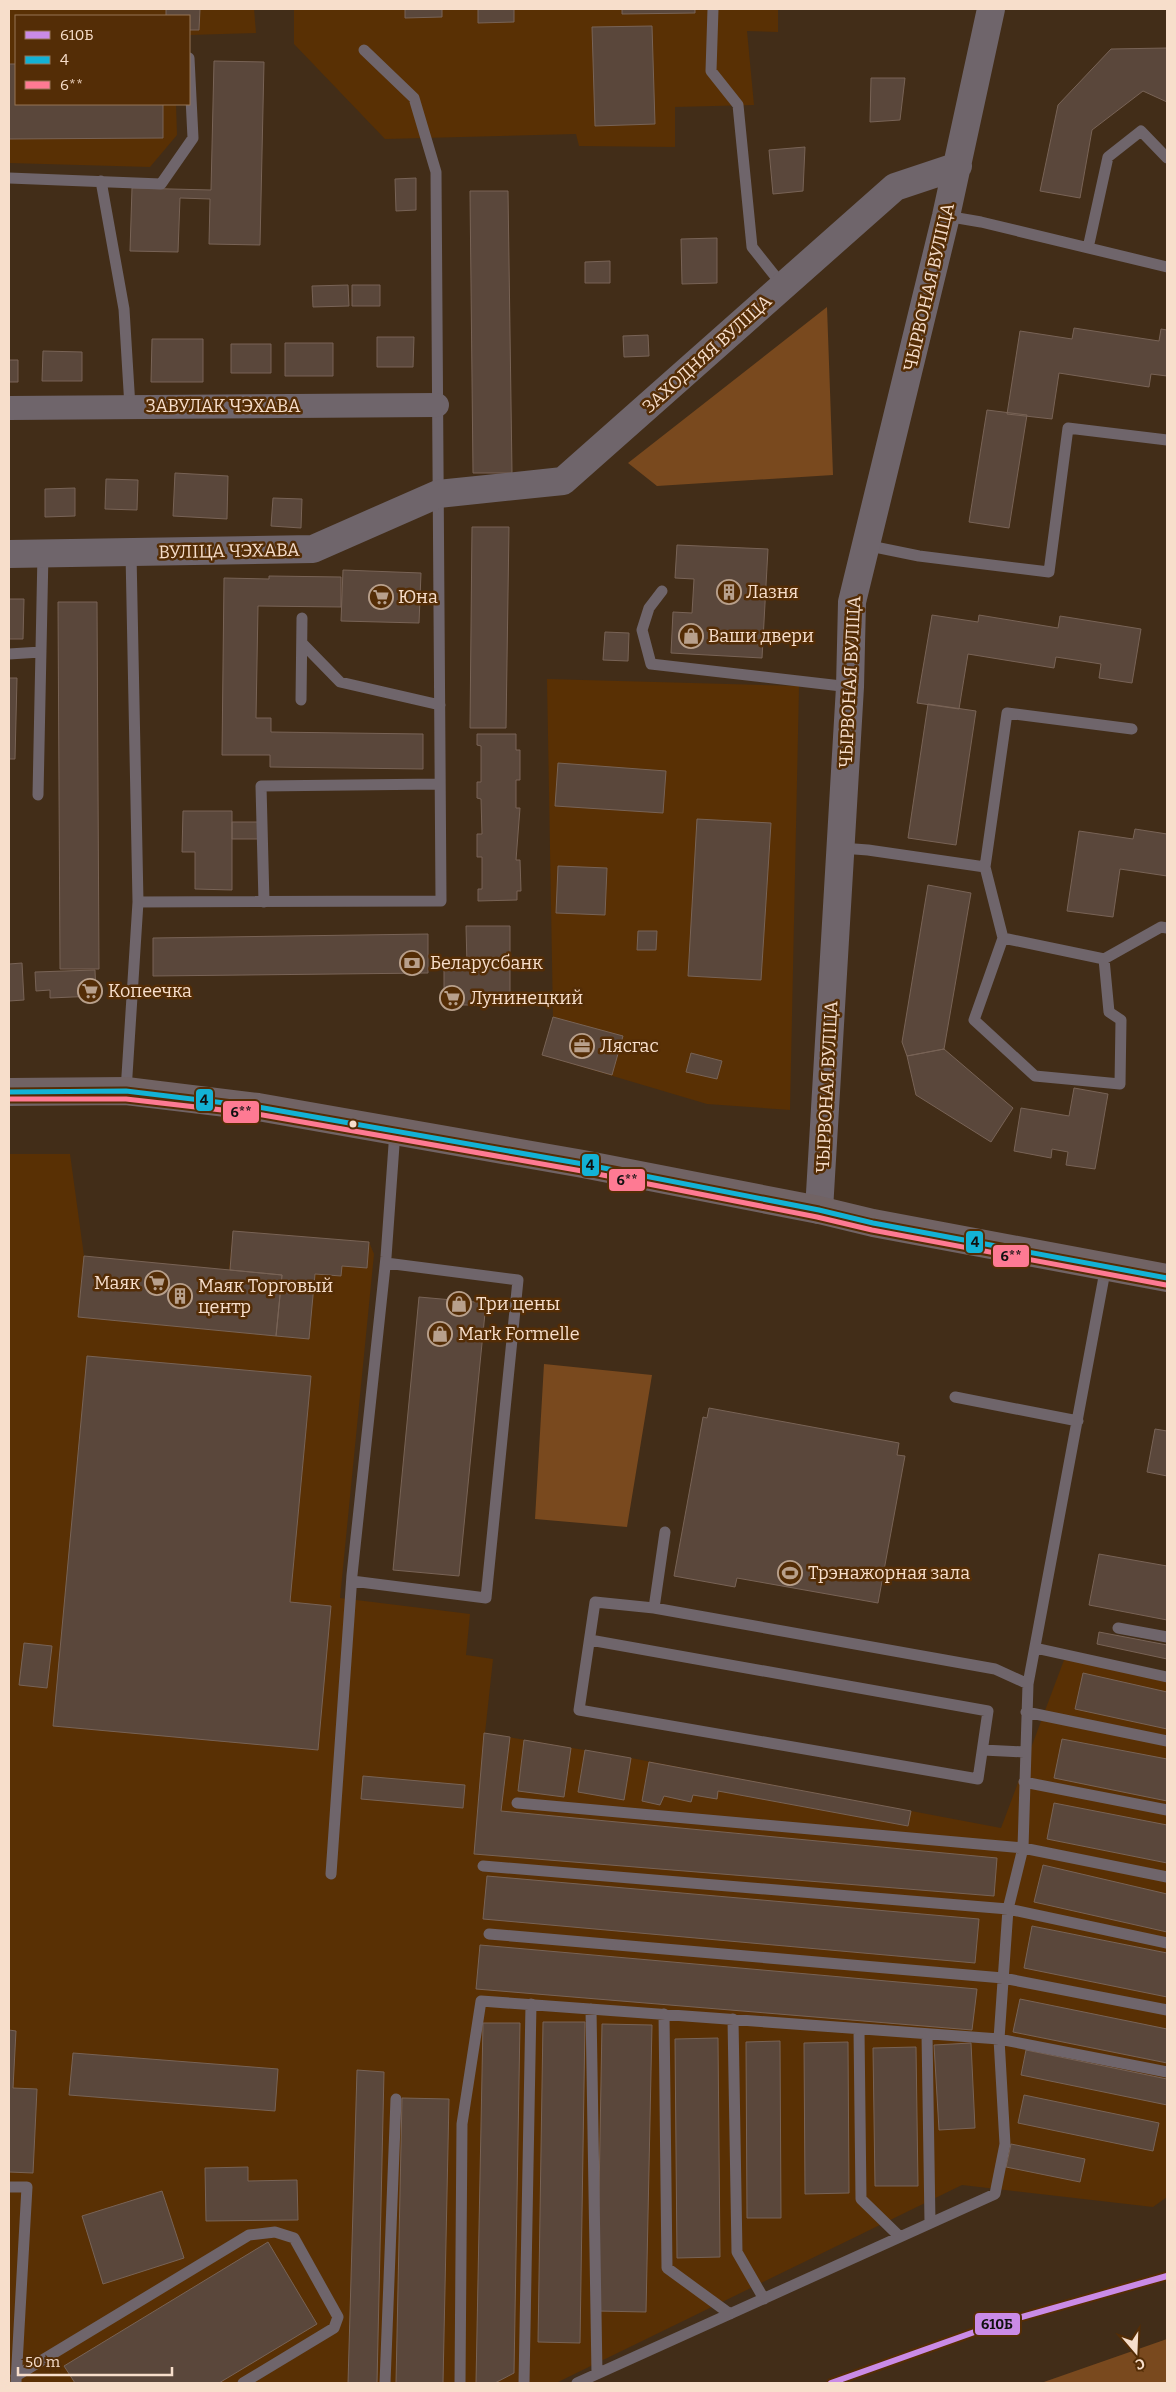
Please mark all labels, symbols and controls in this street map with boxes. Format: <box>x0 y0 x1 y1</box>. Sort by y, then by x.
legend <box>15 15 190 105</box>
text: 610Б <box>60 26 94 44</box>
text: 4 <box>60 51 69 69</box>
text: 6** <box>60 76 83 94</box>
street label: ЧЫРВОНАЯ ВУЛІЦА <box>899 200 959 373</box>
street label: ЗАХОДНЯЯ ВУЛІЦА <box>638 290 776 418</box>
street label: ЗАВУЛАК ЧЭХАВА <box>146 395 301 417</box>
street label: ВУЛІЦА ЧЭХАВА <box>158 539 300 563</box>
building icon: Лазня <box>716 579 742 605</box>
place label: Лазня <box>746 581 799 603</box>
supermarket icon: Юна <box>368 584 394 610</box>
place label: Юна <box>398 586 438 608</box>
street label: ЧЫРВОНАЯ ВУЛІЦА <box>835 595 866 769</box>
shop icon: Ваши двери <box>678 623 704 649</box>
place label: Ваши двери <box>708 625 814 647</box>
bank icon: Беларусбанк <box>399 950 425 976</box>
place label: Беларусбанк <box>430 952 543 974</box>
supermarket icon: Копеечка <box>77 978 103 1004</box>
place label: Копеечка <box>108 980 192 1002</box>
supermarket icon: Лунинецкий <box>439 985 465 1011</box>
place label: Лунинецкий <box>470 987 583 1009</box>
street label: ЧЫРВОНАЯ ВУЛІЦА <box>812 1000 843 1174</box>
office icon: Лясгас <box>569 1033 595 1059</box>
place label: Лясгас <box>600 1035 659 1057</box>
line badge: 4 <box>195 1088 214 1112</box>
text: 4 <box>200 1092 209 1109</box>
line badge: 6** <box>222 1100 260 1124</box>
text: 6** <box>230 1104 252 1121</box>
unlabelled marker <box>348 1119 358 1129</box>
line badge: 4 <box>581 1153 600 1177</box>
text: 4 <box>586 1157 595 1174</box>
line badge: 6** <box>608 1168 646 1192</box>
text: 6** <box>616 1172 638 1189</box>
line badge: 4 <box>965 1230 984 1254</box>
text: 4 <box>971 1234 980 1251</box>
line badge: 6** <box>992 1244 1030 1268</box>
text: 6** <box>1000 1248 1022 1265</box>
supermarket icon: Маяк <box>144 1270 170 1296</box>
place label: Маяк <box>94 1272 140 1294</box>
place label: Маяк Торговый центр <box>198 1275 333 1318</box>
building icon: Маяк Торговый центр <box>167 1283 193 1309</box>
shop icon: Три цены <box>446 1291 472 1317</box>
place label: Три цены <box>476 1293 560 1315</box>
shop icon: Mark Formelle <box>427 1321 453 1347</box>
place label: Mark Formelle <box>458 1323 580 1345</box>
sports icon: Трэнажорная зала <box>777 1560 803 1586</box>
place label: Трэнажорная зала <box>808 1562 970 1584</box>
line badge: 610Б <box>974 2312 1021 2336</box>
text: 610Б <box>981 2316 1013 2333</box>
north arrow <box>1111 2327 1161 2377</box>
scale bar <box>18 2344 171 2376</box>
text: 50 m <box>25 2353 61 2371</box>
text: С <box>1133 2354 1147 2373</box>

